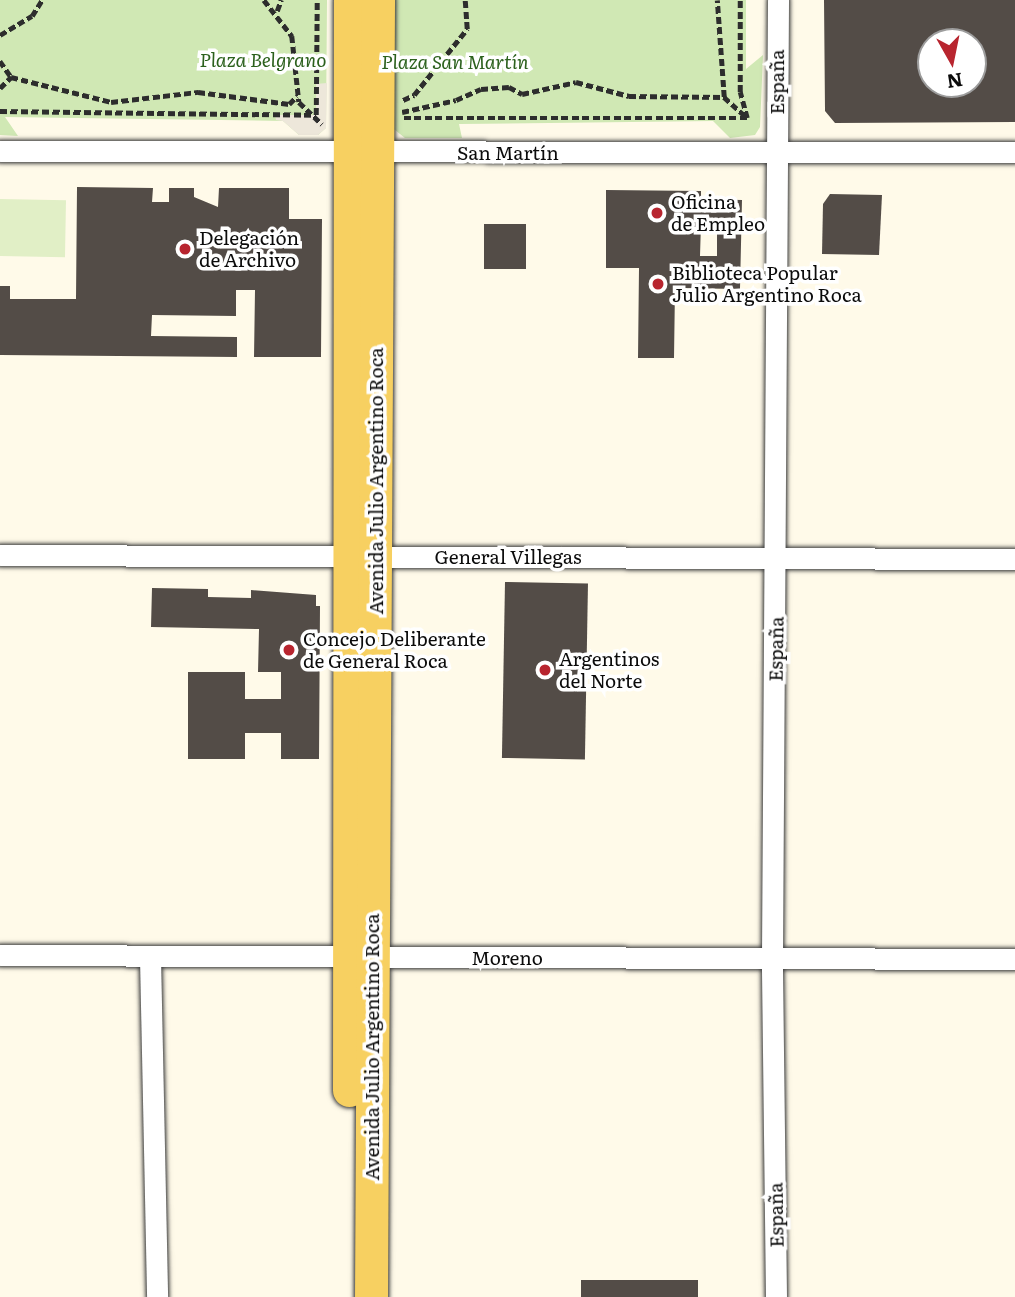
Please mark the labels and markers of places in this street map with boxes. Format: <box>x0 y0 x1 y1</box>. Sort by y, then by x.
place label: Oficina de Empleo <box>671 191 765 235</box>
marker: Oficina de Empleo <box>649 205 665 221</box>
place label: Delegación de Archivo <box>199 227 299 271</box>
marker: Delegación de Archivo <box>177 241 193 257</box>
place label: Biblioteca Popular Julio Argentino Roca <box>672 262 862 306</box>
marker: Biblioteca Popular Julio Argentino Roca <box>650 276 666 292</box>
place label: Concejo Deliberante de General Roca <box>303 628 486 672</box>
marker: Concejo Deliberante de General Roca <box>281 642 297 658</box>
place label: Argentinos del Norte <box>559 648 659 692</box>
marker: Argentinos del Norte <box>537 662 553 678</box>

